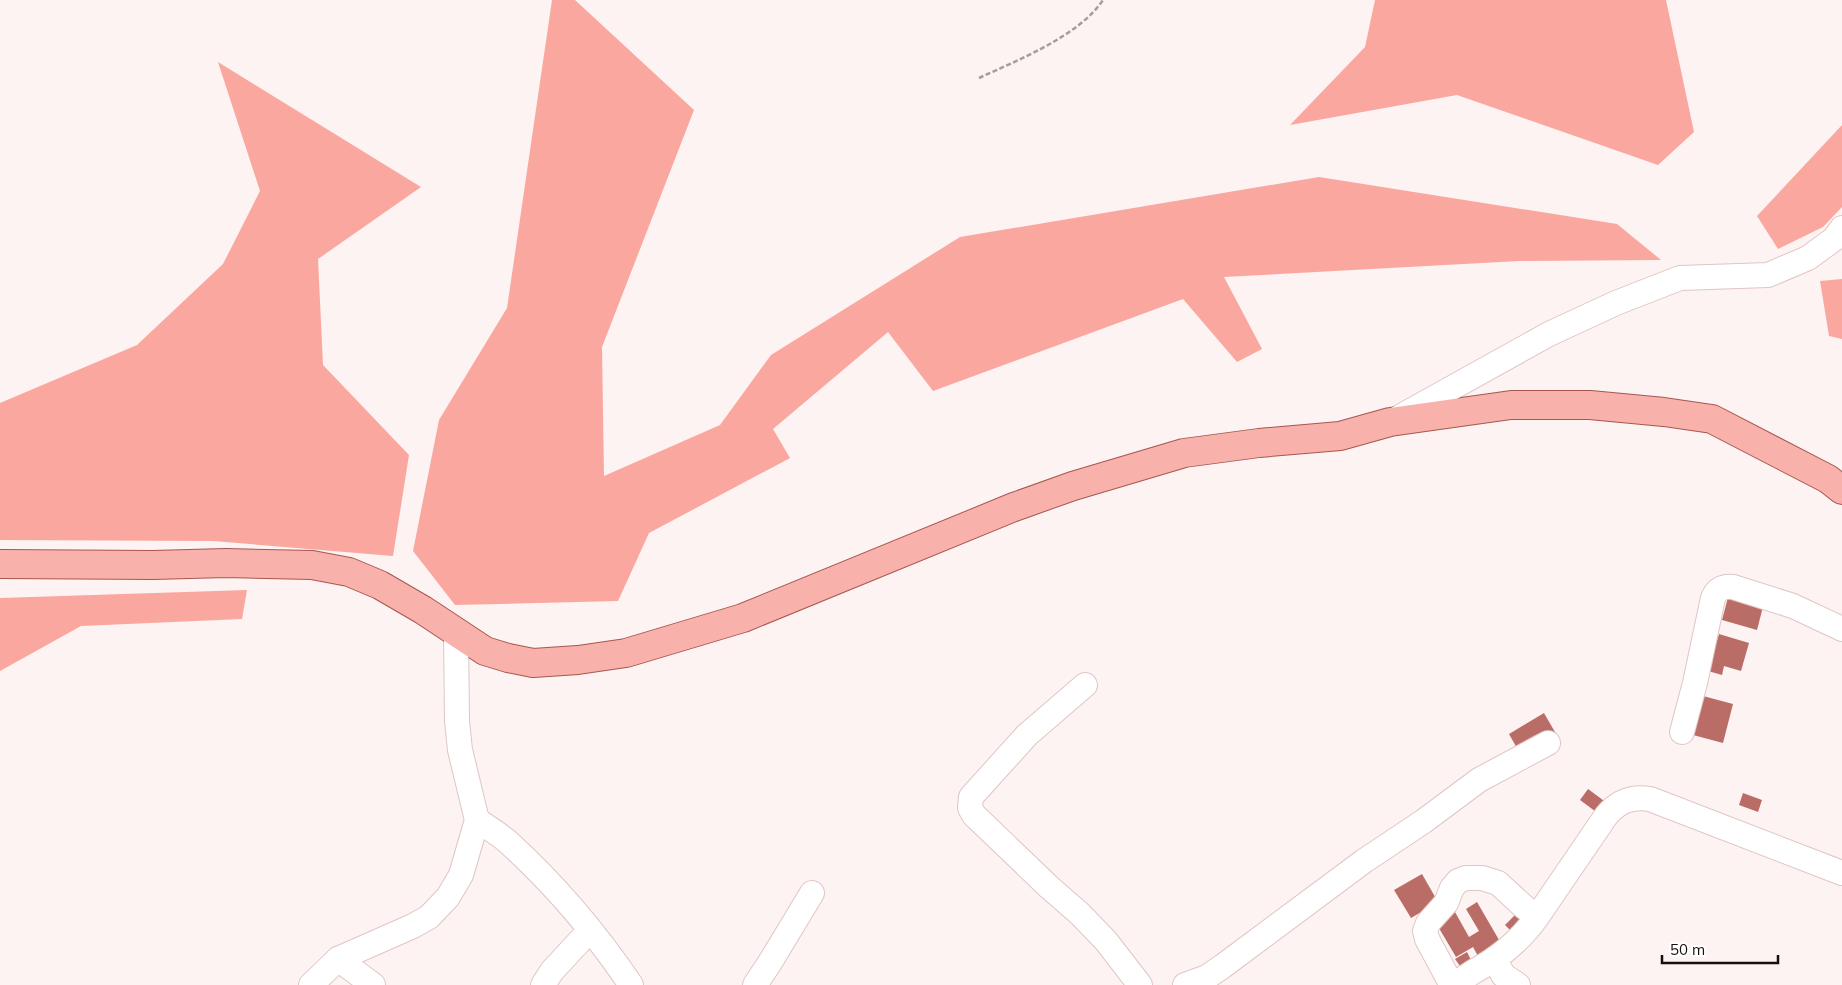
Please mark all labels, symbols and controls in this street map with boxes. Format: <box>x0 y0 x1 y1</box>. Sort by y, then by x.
scale bar <box>1662 932 1778 964</box>
text: 50 m <box>1670 940 1705 959</box>

